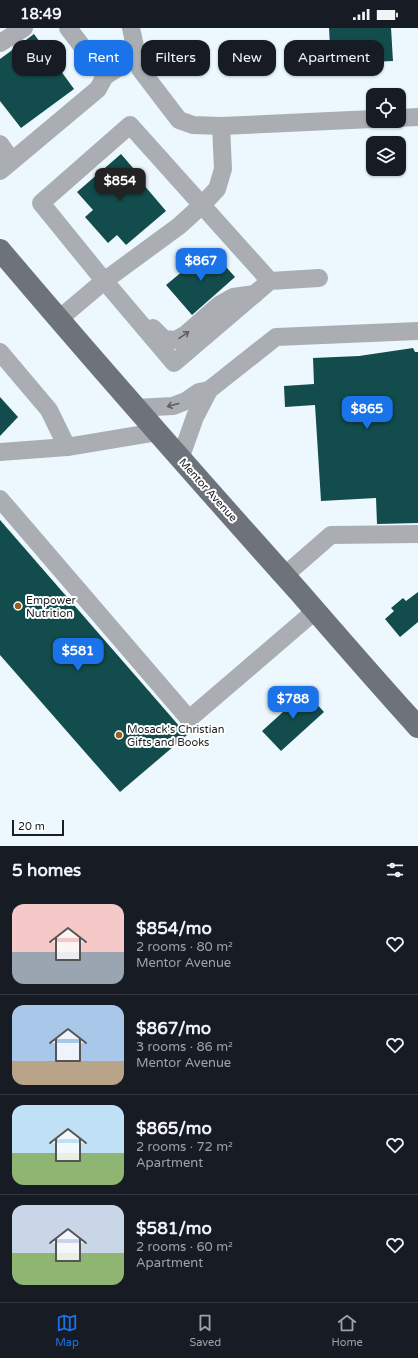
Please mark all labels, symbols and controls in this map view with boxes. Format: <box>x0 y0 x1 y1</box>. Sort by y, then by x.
text: 18:49 <box>20 5 62 23</box>
chip: Buy <box>12 40 66 76</box>
chip: Rent <box>74 40 133 76</box>
chip: Filters <box>141 40 210 76</box>
chip: New <box>218 40 276 76</box>
chip: Apartment <box>284 40 384 76</box>
map controls <box>366 88 406 176</box>
button: locate <box>366 88 406 128</box>
button: layers <box>366 136 406 176</box>
pin: $854 <box>96 168 144 202</box>
text: $854 <box>104 173 136 189</box>
pin: $867 <box>177 248 225 282</box>
text: $867 <box>185 253 217 269</box>
one-way arrow <box>179 331 190 339</box>
pin: $865 <box>343 396 391 430</box>
text: $865 <box>351 401 383 417</box>
one-way arrow <box>167 402 180 409</box>
street label: Mentor Avenue <box>176 456 240 524</box>
place label: Empower Nutrition <box>26 594 76 620</box>
marker: Empower Nutrition <box>13 601 23 611</box>
pin: $581 <box>54 638 102 672</box>
text: $581 <box>62 643 94 659</box>
pin: $788 <box>269 686 317 720</box>
text: $788 <box>277 691 309 707</box>
place label: Mosack's Christian Gifts and Books <box>127 723 224 749</box>
marker: Mosack's Christian Gifts and Books <box>114 730 124 740</box>
scale bar <box>12 818 64 837</box>
text: 20 m <box>18 820 45 833</box>
icon: filters <box>384 859 406 881</box>
text: 5 homes <box>12 860 81 881</box>
text: $854/mo <box>136 918 212 939</box>
icon: home <box>44 920 92 968</box>
icon: heart <box>384 933 406 955</box>
text: 2 rooms · 80 m² <box>136 939 233 955</box>
text: Mentor Avenue <box>136 955 231 971</box>
text: $867/mo <box>136 1018 211 1039</box>
icon: home <box>44 1021 92 1069</box>
icon: heart <box>384 1034 406 1056</box>
text: 3 rooms · 86 m² <box>136 1039 233 1055</box>
text: Mentor Avenue <box>136 1055 231 1071</box>
text: $865/mo <box>136 1118 212 1139</box>
icon: home <box>44 1121 92 1169</box>
icon: heart <box>384 1134 406 1156</box>
text: 2 rooms · 72 m² <box>136 1139 233 1155</box>
text: Apartment <box>136 1155 203 1171</box>
text: $581/mo <box>136 1218 212 1239</box>
icon: home <box>44 1221 92 1269</box>
icon: heart <box>384 1234 406 1256</box>
text: 2 rooms · 60 m² <box>136 1239 233 1255</box>
text: Apartment <box>136 1255 203 1271</box>
tab: Map <box>55 1312 79 1349</box>
tab: Saved <box>189 1312 221 1349</box>
tab: Home <box>332 1312 363 1349</box>

